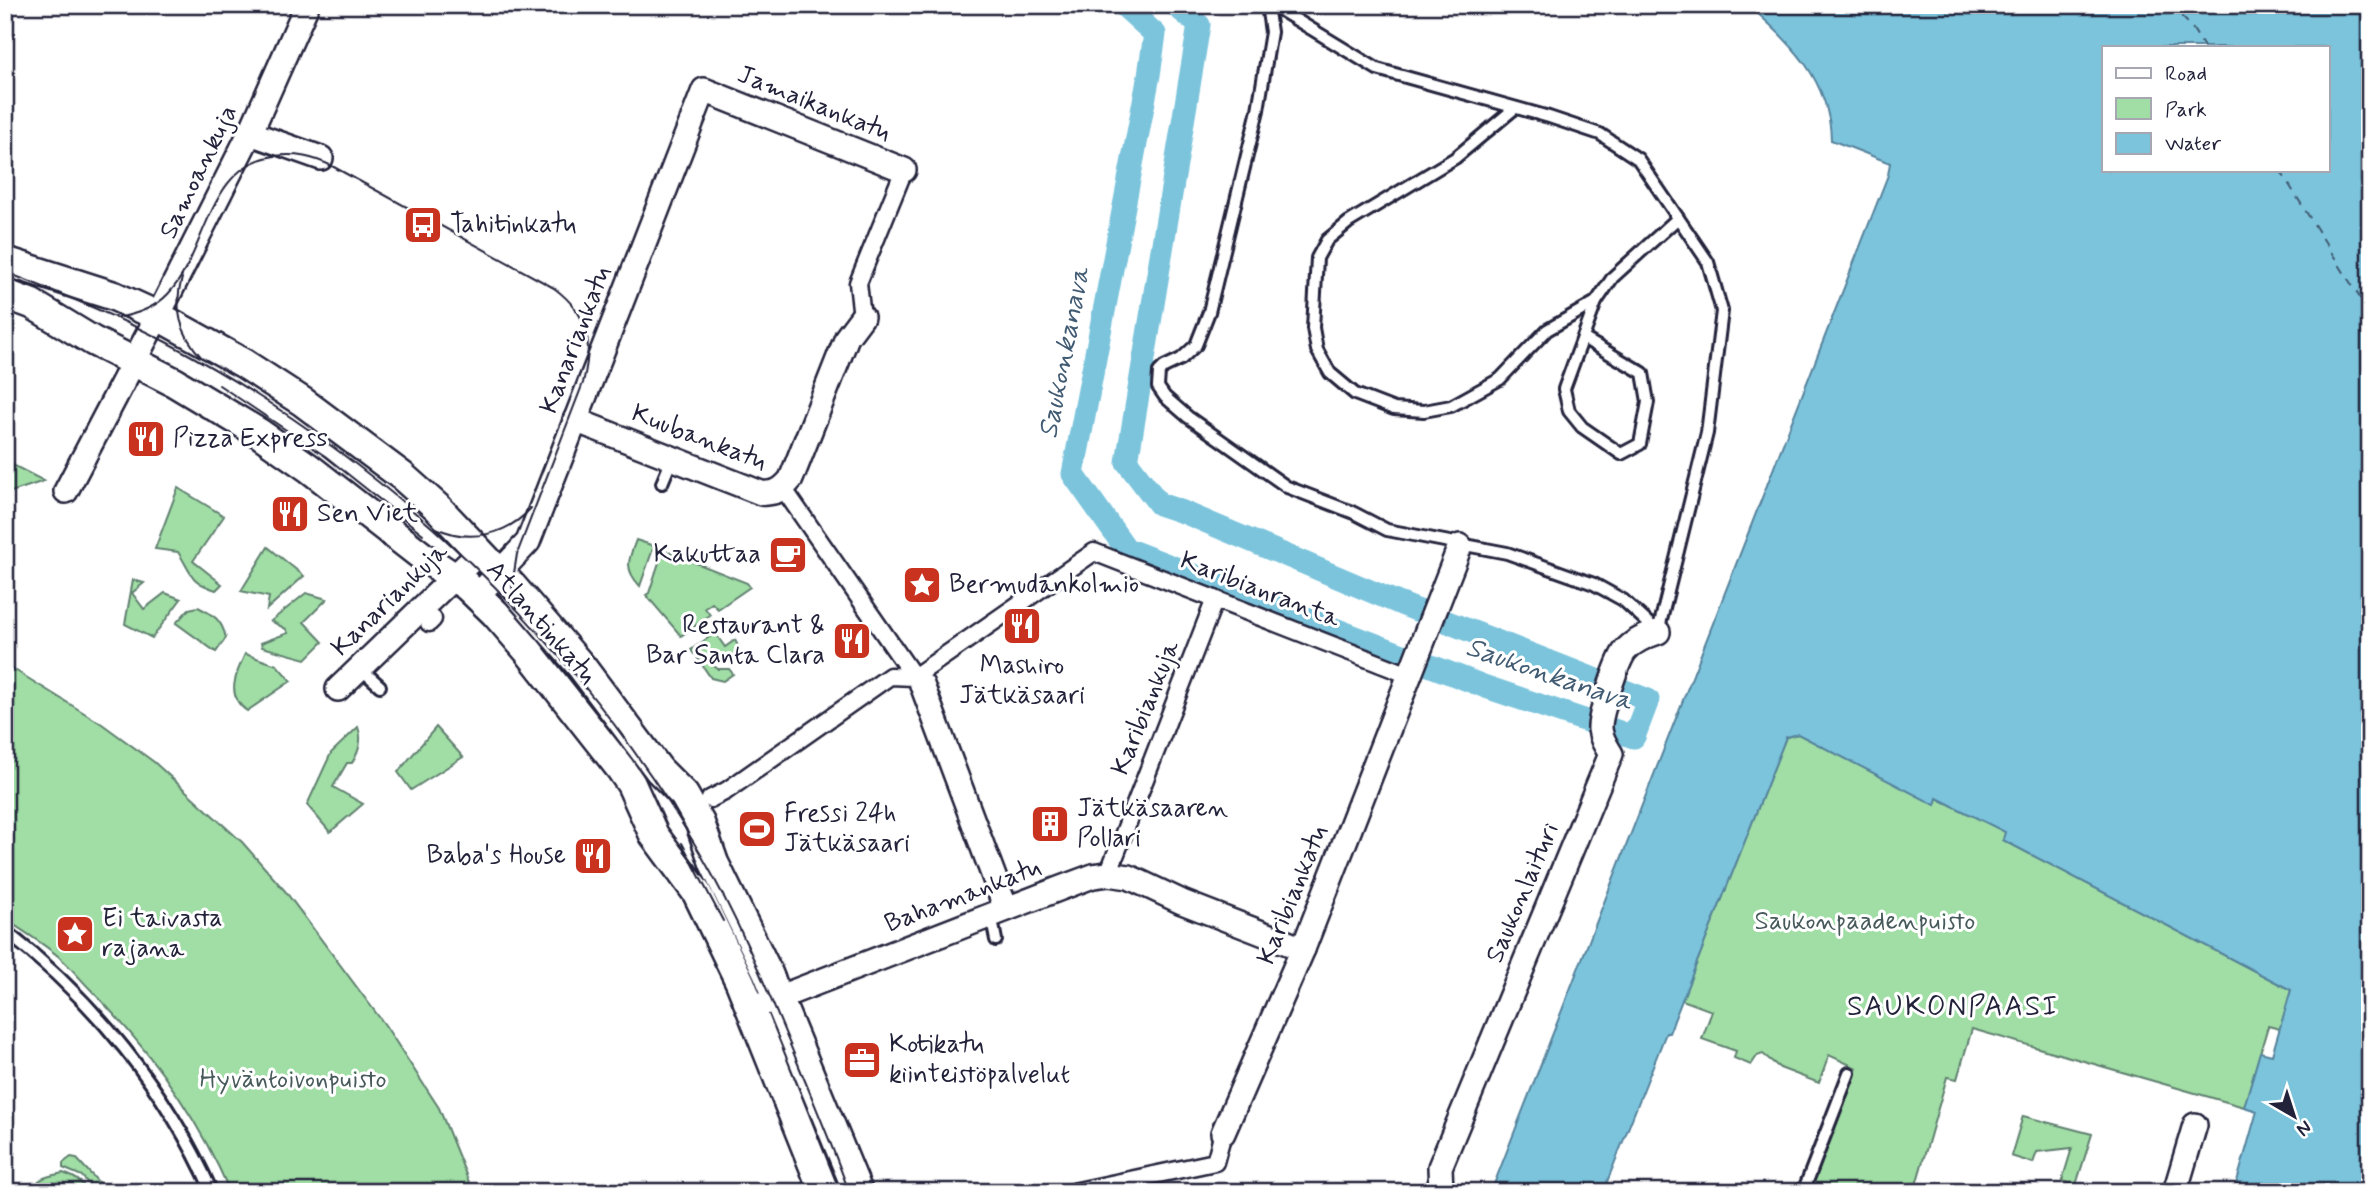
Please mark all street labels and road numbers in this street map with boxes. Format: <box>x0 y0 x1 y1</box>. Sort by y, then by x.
street label: Jamaikankatu <box>732 58 896 150</box>
street label: Samoankuja <box>152 99 246 245</box>
street label: Kanariankatu <box>532 261 620 419</box>
street label: Kuubankatu <box>627 397 771 479</box>
street label: Kanariankuja <box>324 535 456 664</box>
street label: Karibianranta <box>1175 544 1345 636</box>
street label: Atlantinkatu <box>478 554 604 692</box>
street label: Karibiankuja <box>1104 635 1189 780</box>
street label: Saukonlaituri <box>1478 818 1568 968</box>
street label: Karibiankatu <box>1250 820 1336 970</box>
street label: Bahamankatu <box>880 851 1046 941</box>

